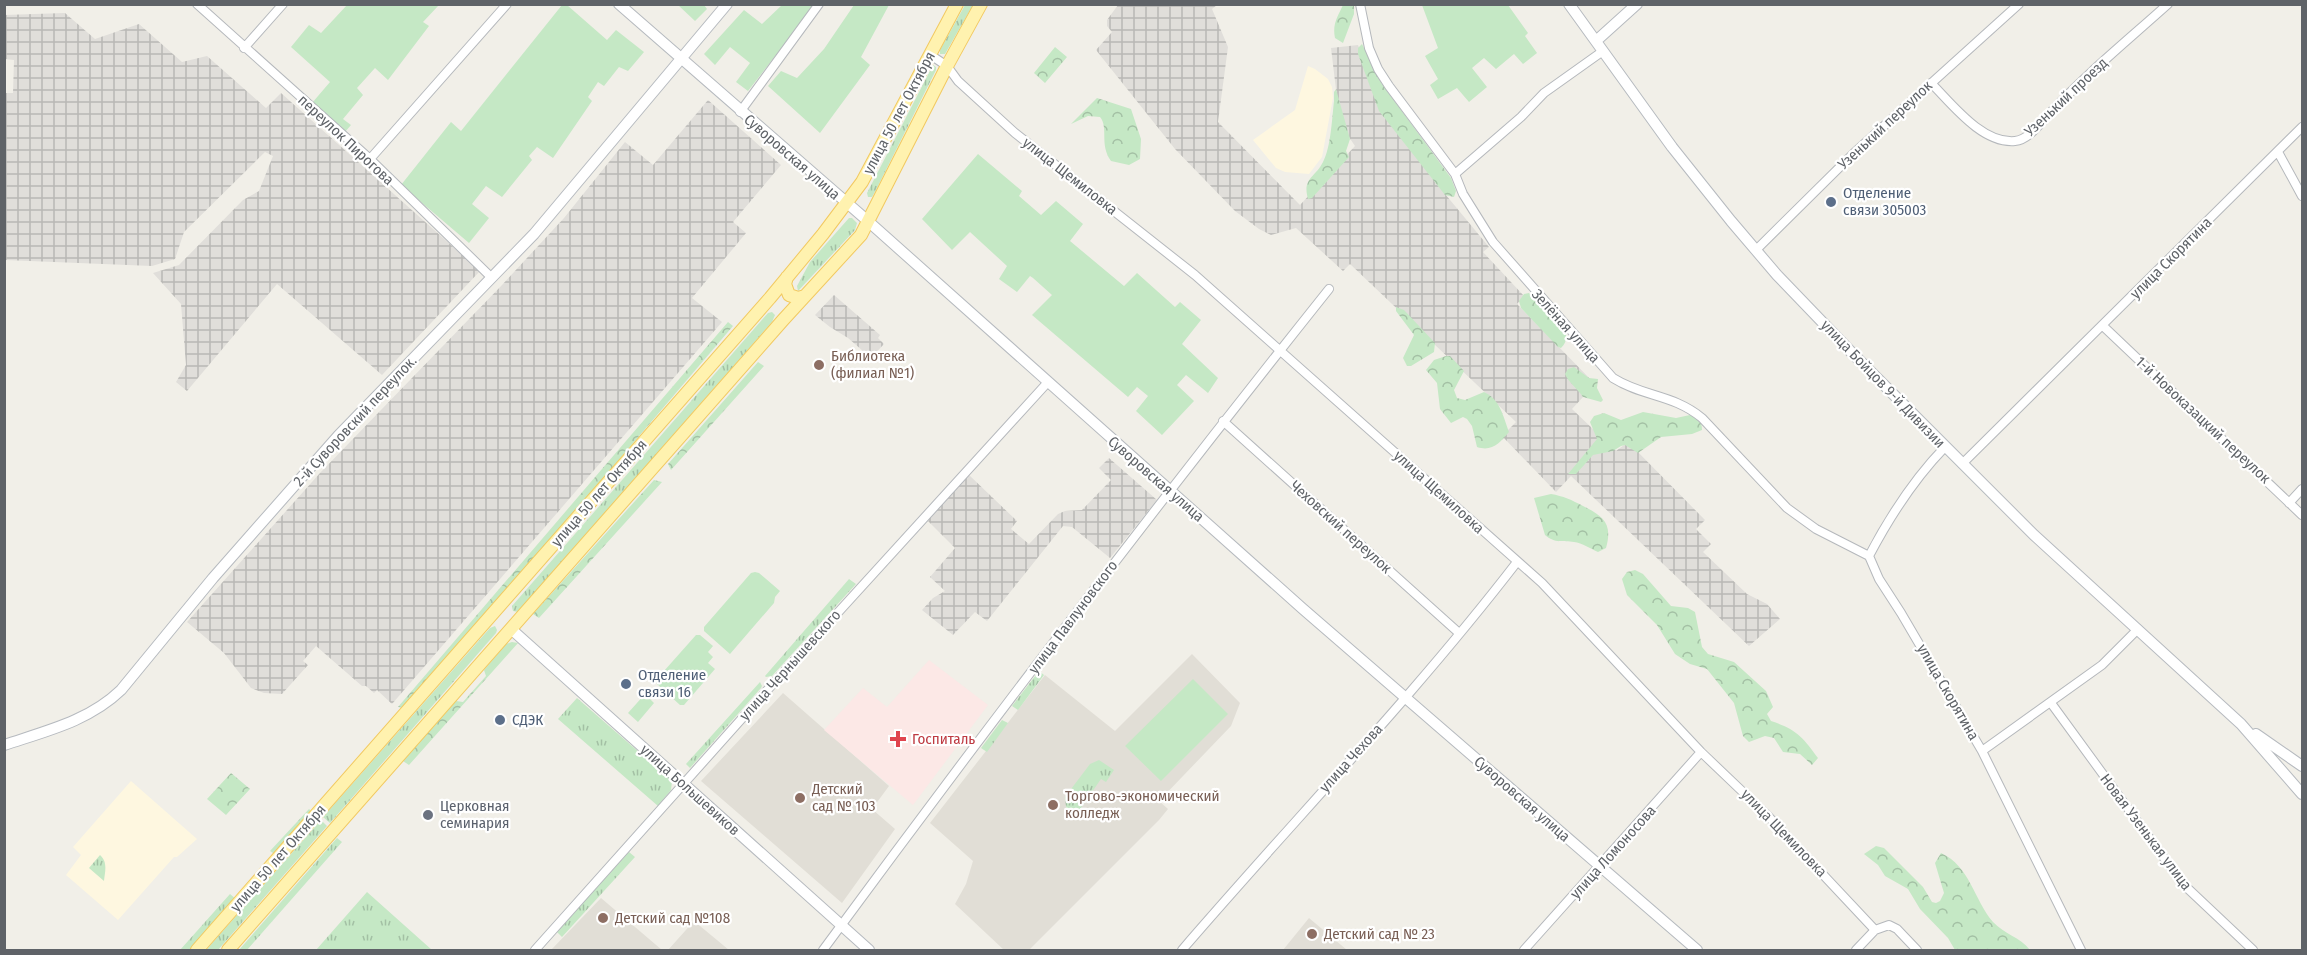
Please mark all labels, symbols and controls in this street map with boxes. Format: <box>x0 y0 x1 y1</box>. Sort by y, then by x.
street label: улица 50 лет Октября <box>859 49 939 177</box>
street label: Узенький проезд <box>2020 54 2111 141</box>
street label: Узенький переулок <box>1833 77 1936 174</box>
street label: переулок Пирогова <box>294 91 398 189</box>
street label: Суворовская улица <box>740 110 844 204</box>
street label: улица Щемиловка <box>1019 133 1121 219</box>
place label: Отделение связи 305003 <box>1843 184 1927 219</box>
marker: Отделение связи 305003 <box>1824 195 1838 209</box>
street label: улица Скорятина <box>2126 213 2216 303</box>
street label: Зелёная улица <box>1528 285 1604 367</box>
street label: улица Бойцов 9-й Дивизии <box>1817 316 1949 452</box>
place label: Библиотека (филиал №1) <box>831 347 914 382</box>
street label: 2-й Суворовский переулок. <box>290 352 420 490</box>
street label: 1-й Новоказацкий переулок <box>2132 353 2274 487</box>
marker: Библиотека (филиал №1) <box>812 358 826 372</box>
street label: Суворовская улица <box>1104 432 1208 526</box>
street label: улица 50 лет Октября <box>547 436 651 550</box>
street label: улица Щемиловка <box>1390 447 1488 537</box>
street label: Чеховский переулок <box>1287 477 1395 577</box>
street label: улица Павлуновского <box>1025 557 1122 677</box>
street label: улица Чернышевского <box>736 606 845 724</box>
street label: улица Скорятина <box>1913 641 1983 743</box>
place label: Отделение связи 16 <box>638 666 706 701</box>
marker: Отделение связи 16 <box>619 677 633 691</box>
place label: СДЭК <box>512 711 543 729</box>
marker: СДЭК <box>493 713 507 727</box>
street label: улица Чехова <box>1316 720 1386 796</box>
marker: Госпиталь <box>889 730 907 748</box>
place label: Госпиталь <box>912 730 975 748</box>
street label: улица Большевиков <box>637 741 743 839</box>
street label: Суворовская улица <box>1470 752 1574 846</box>
street label: Новая Узенькая улица <box>2096 770 2196 894</box>
place label: Детский сад № 103 <box>811 780 876 815</box>
street label: улица Щемиловка <box>1737 785 1831 881</box>
place label: Торгово-экономический колледж <box>1065 787 1220 822</box>
marker: Детский сад № 103 <box>793 791 807 805</box>
place label: Церковная семинария <box>440 797 510 832</box>
marker: Торгово-экономический колледж <box>1046 798 1060 812</box>
street label: улица 50 лет Октября <box>226 801 330 915</box>
street label: улица Ломоносова <box>1566 802 1660 902</box>
marker: Церковная семинария <box>421 808 435 822</box>
place label: Детский сад №108 <box>614 909 730 927</box>
marker: Детский сад №108 <box>596 911 610 925</box>
place label: Детский сад № 23 <box>1323 925 1435 943</box>
marker: Детский сад № 23 <box>1305 927 1319 941</box>

